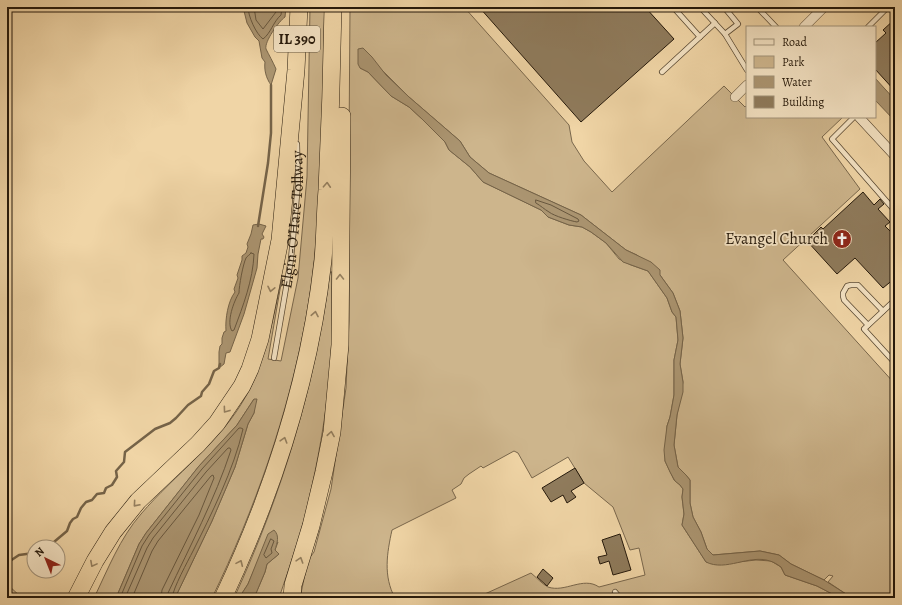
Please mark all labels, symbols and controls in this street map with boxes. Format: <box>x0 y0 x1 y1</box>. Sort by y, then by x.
road number: IL 390 <box>274 26 320 52</box>
legend <box>746 26 876 118</box>
text: Road <box>782 34 808 50</box>
text: Park <box>782 54 805 70</box>
text: Water <box>781 74 812 90</box>
text: Building <box>782 94 824 110</box>
street label: Elgin-O'Hare Tollway <box>275 149 309 290</box>
one-way arrow <box>322 182 331 188</box>
place label: Evangel Church <box>725 228 828 250</box>
church icon: Evangel Church <box>831 228 853 250</box>
one-way arrow <box>336 274 344 280</box>
one-way arrow <box>267 286 275 293</box>
one-way arrow <box>310 311 318 317</box>
one-way arrow <box>224 406 231 413</box>
one-way arrow <box>326 431 335 437</box>
one-way arrow <box>279 437 288 444</box>
one-way arrow <box>134 499 141 507</box>
north arrow <box>26 539 66 579</box>
text: N <box>31 544 48 560</box>
one-way arrow <box>296 557 304 564</box>
one-way arrow <box>235 559 243 566</box>
one-way arrow <box>91 560 98 567</box>

